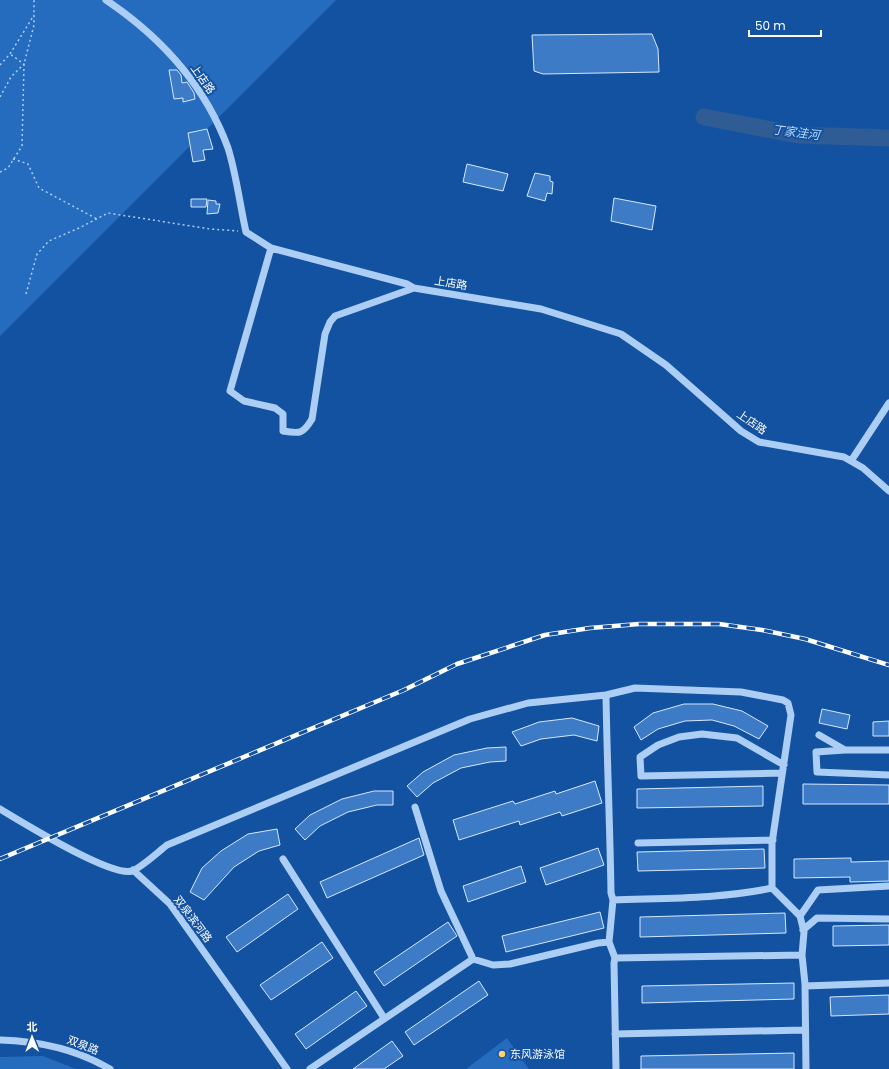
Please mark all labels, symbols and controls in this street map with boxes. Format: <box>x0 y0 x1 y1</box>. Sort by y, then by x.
scale bar <box>749 12 821 38</box>
text: 50 m <box>755 17 786 34</box>
street label: 上店路 <box>187 61 219 97</box>
water label: 丁家洼河 <box>771 121 823 144</box>
street label: 上店路 <box>433 273 469 293</box>
street label: 上店路 <box>734 406 770 438</box>
street label: 双泉滨河路 <box>170 892 216 946</box>
north arrow <box>12 1017 52 1057</box>
text: 北 <box>26 1019 37 1035</box>
street label: 双泉路 <box>65 1032 101 1058</box>
place label: 东风游泳馆 <box>510 1046 565 1062</box>
marker: 东风游泳馆 <box>497 1049 507 1059</box>

